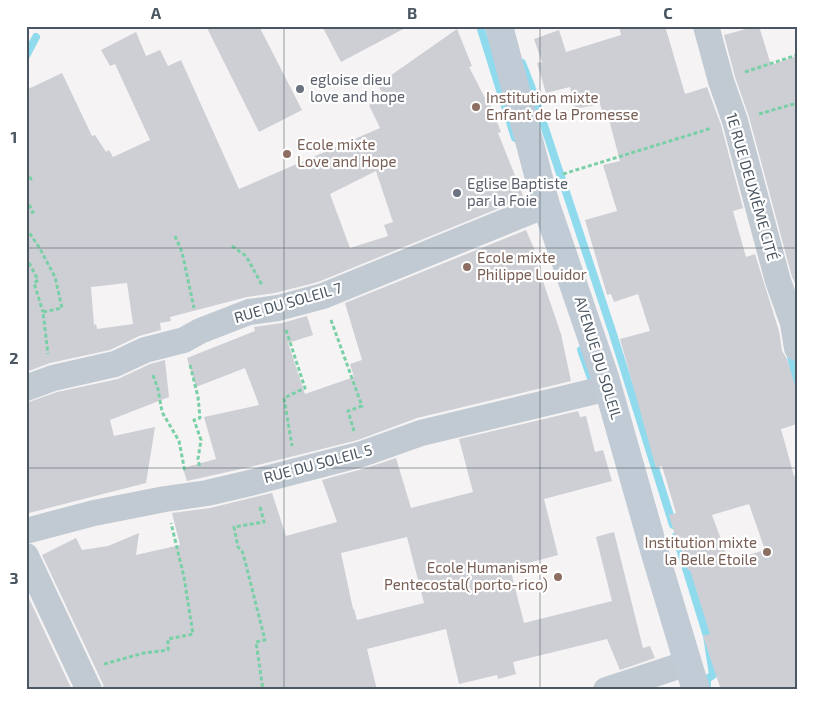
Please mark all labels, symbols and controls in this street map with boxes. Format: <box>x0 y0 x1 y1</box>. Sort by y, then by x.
text: A <box>151 3 162 22</box>
text: B <box>407 3 417 22</box>
text: C <box>663 3 673 22</box>
place label: egloise dieu love and hope <box>310 70 405 105</box>
marker: egloise dieu love and hope <box>294 83 306 95</box>
place label: Institution mixte Enfant de la Promesse <box>486 88 639 123</box>
marker: Institution mixte Enfant de la Promesse <box>470 101 482 113</box>
street label: 1E RUE DEUXIÈME CITÉ <box>723 111 783 263</box>
text: 1 <box>11 127 17 146</box>
place label: Ecole mixte Love and Hope <box>297 135 397 170</box>
marker: Ecole mixte Love and Hope <box>281 148 293 160</box>
place label: Eglise Baptiste par la Foie <box>467 174 568 209</box>
marker: Eglise Baptiste par la Foie <box>451 187 463 199</box>
place label: Ecole mixte Philippe Louidor <box>477 248 587 283</box>
marker: Ecole mixte Philippe Louidor <box>461 261 473 273</box>
street label: RUE DU SOLEIL 7 <box>232 278 344 326</box>
street label: AVENUE DU SOLEIL <box>572 294 626 422</box>
text: 2 <box>9 348 19 367</box>
street label: RUE DU SOLEIL 5 <box>262 440 374 486</box>
place label: Institution mixte la Belle Etoile <box>644 533 757 568</box>
marker: Institution mixte la Belle Etoile <box>761 546 773 558</box>
place label: Ecole Humanisme Pentecostal( porto-rico) <box>384 558 548 593</box>
text: 3 <box>9 568 19 587</box>
marker: Ecole Humanisme Pentecostal( porto-rico) <box>552 571 564 583</box>

